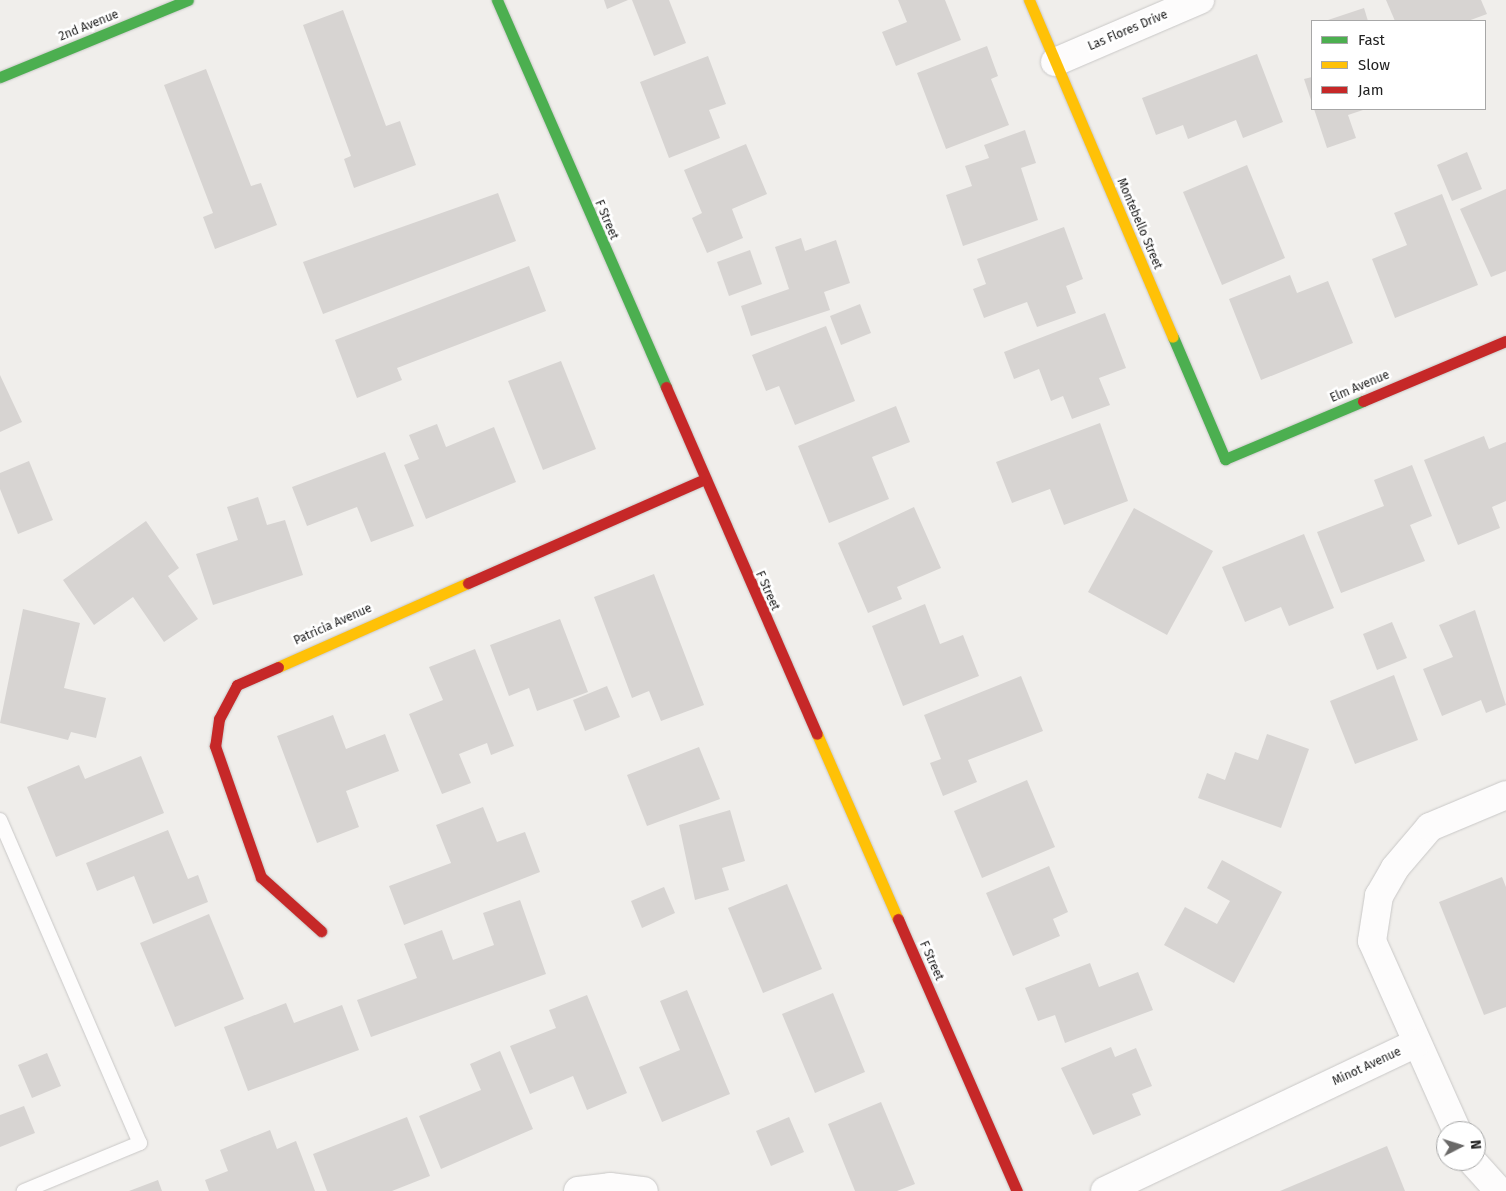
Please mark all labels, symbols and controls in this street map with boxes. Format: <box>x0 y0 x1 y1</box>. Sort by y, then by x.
street label: 2nd Avenue <box>57 7 121 45</box>
street label: Las Flores Drive <box>1086 8 1170 54</box>
legend <box>1311 20 1486 110</box>
text: Fast <box>1358 31 1385 49</box>
text: Slow <box>1358 56 1390 74</box>
text: Jam <box>1358 81 1384 99</box>
street label: Montebello Street <box>1113 176 1165 272</box>
street label: F Street <box>591 198 621 242</box>
street label: Elm Avenue <box>1328 368 1392 406</box>
street label: F Street <box>752 569 782 613</box>
street label: Patricia Avenue <box>292 601 374 649</box>
street label: F Street <box>916 939 946 983</box>
street label: Minot Avenue <box>1330 1045 1404 1089</box>
north arrow <box>1436 1121 1486 1171</box>
text: N <box>1467 1139 1484 1150</box>

